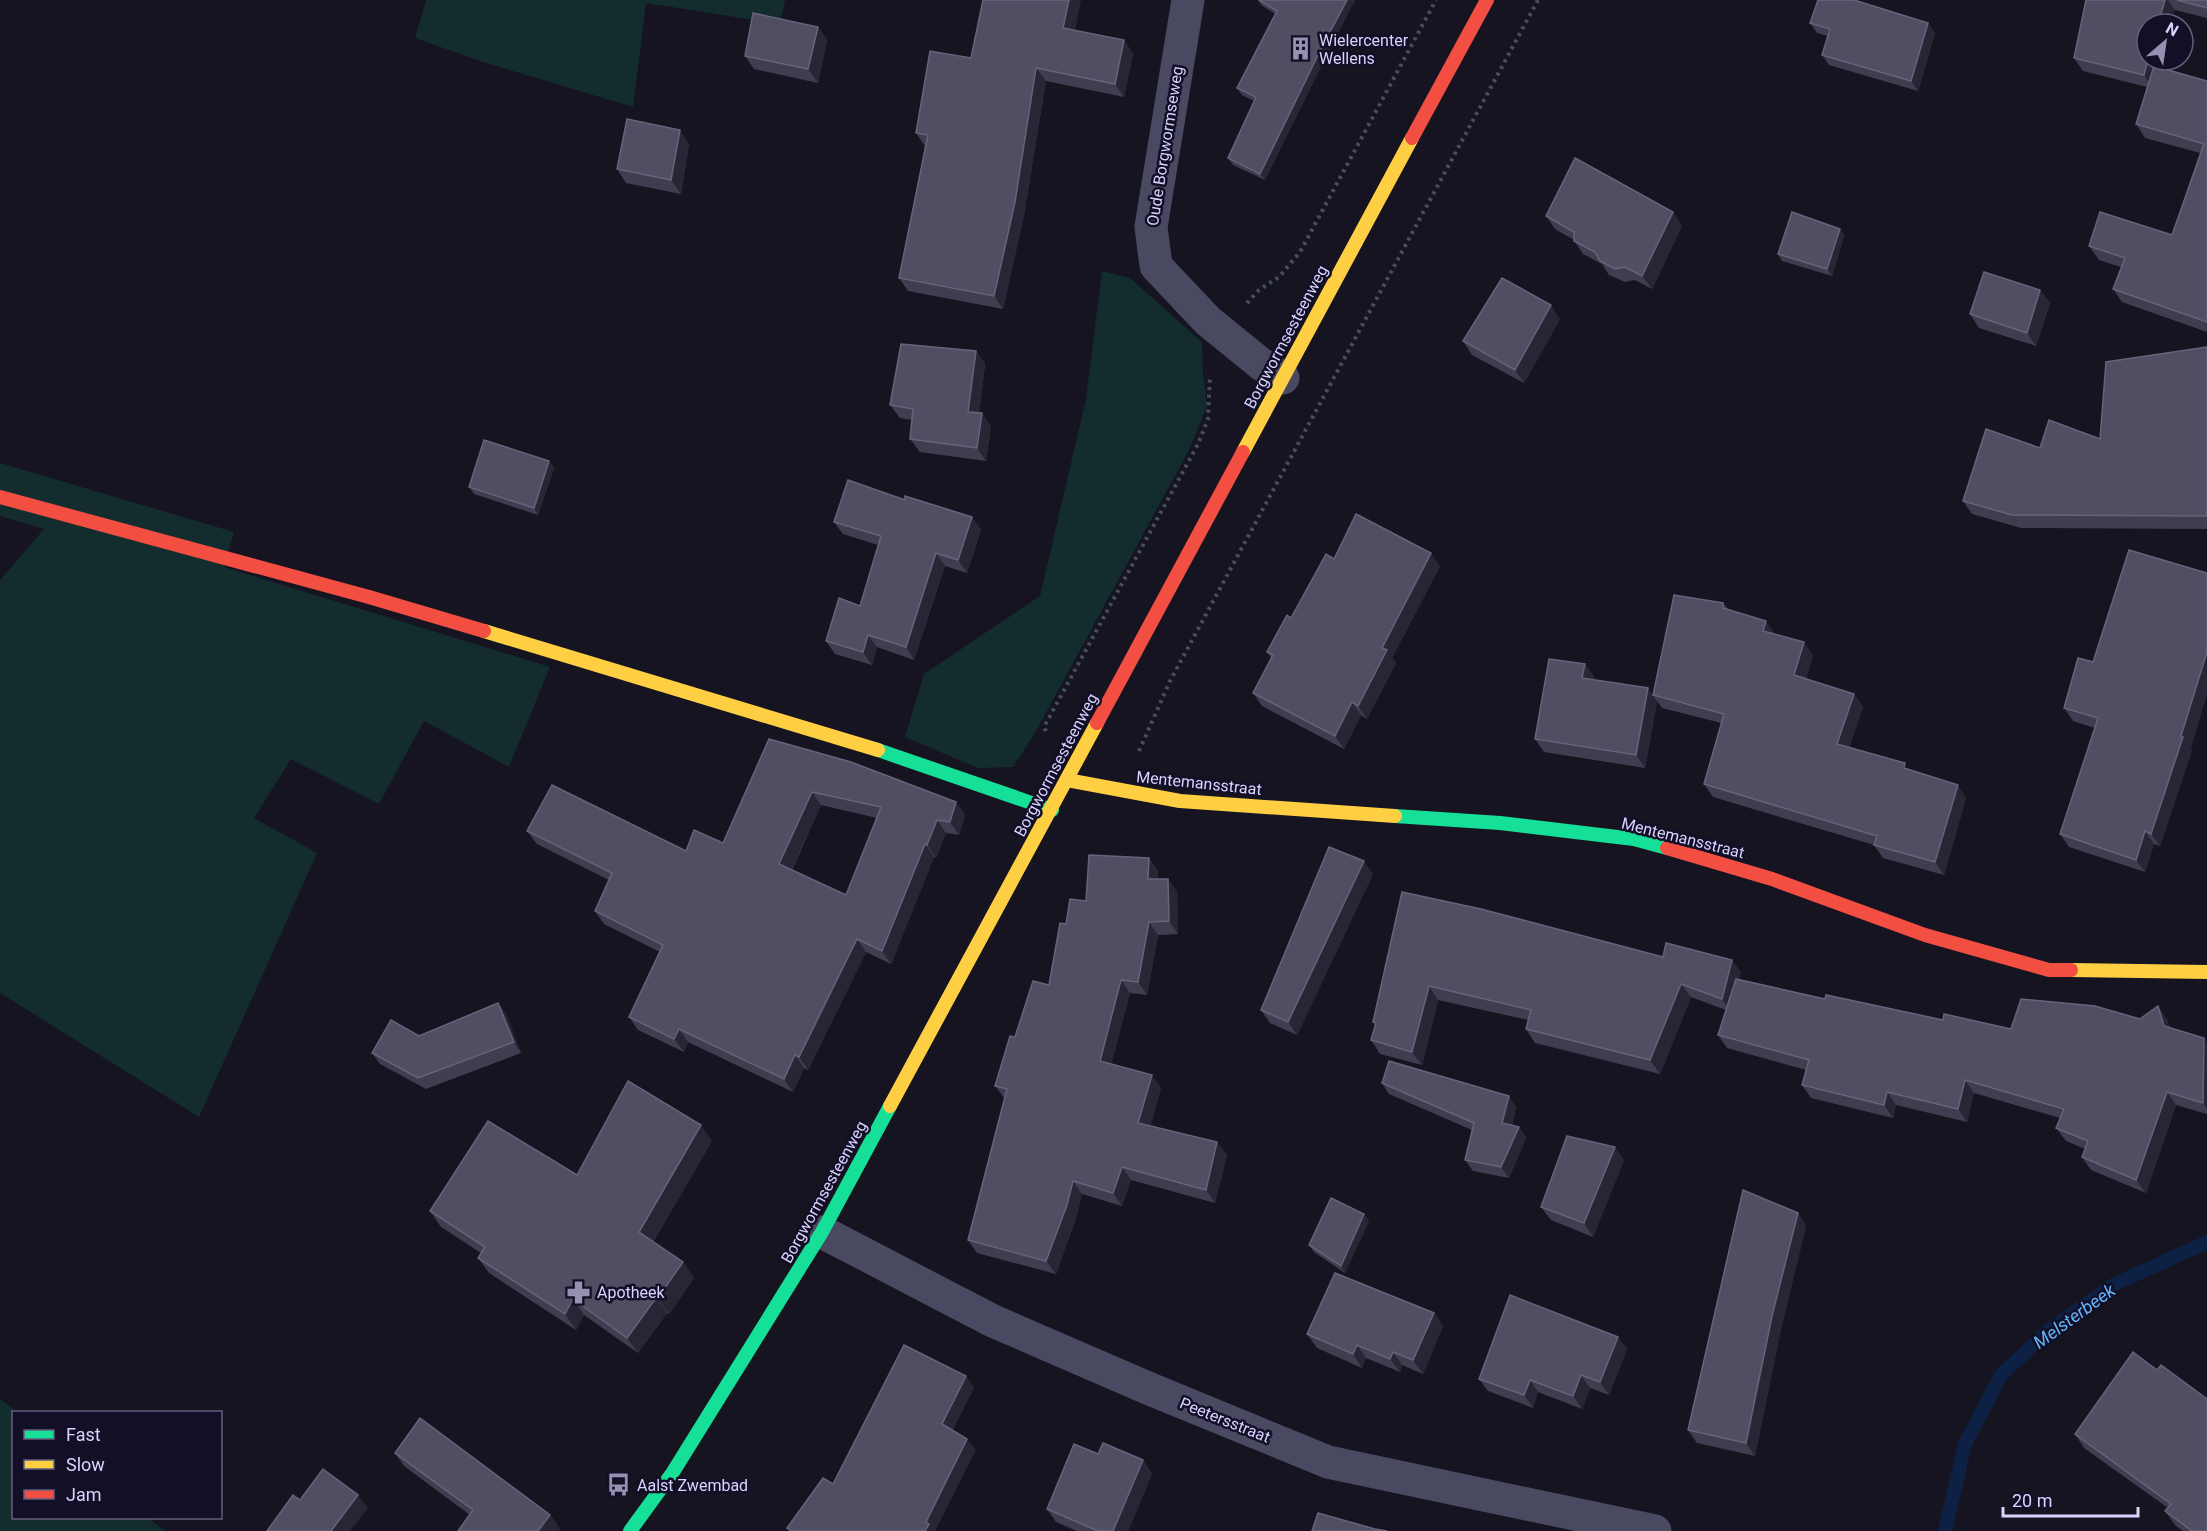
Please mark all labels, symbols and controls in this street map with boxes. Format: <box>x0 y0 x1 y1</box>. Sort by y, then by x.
north arrow <box>2135 12 2195 72</box>
text: N <box>2162 18 2182 40</box>
place label: Wielercenter Wellens <box>1319 31 1409 68</box>
building icon: Wielercenter Wellens <box>1288 36 1314 62</box>
street label: Oude Borgwormseweg <box>1143 65 1187 227</box>
street label: Borgwormsesteenweg <box>1240 262 1332 412</box>
street label: Borgwormsesteenweg <box>1010 690 1102 840</box>
street label: Mentemansstraat <box>1135 767 1263 799</box>
street label: Mentemansstraat <box>1620 814 1746 862</box>
street label: Borgwormsesteenweg <box>777 1118 871 1266</box>
pharmacy icon: Apotheek <box>566 1279 592 1305</box>
water label: Melsterbeek <box>2029 1279 2120 1353</box>
place label: Apotheek <box>597 1283 666 1302</box>
street label: Peetersstraat <box>1177 1393 1273 1447</box>
legend <box>12 1411 222 1519</box>
text: Fast <box>66 1424 101 1445</box>
text: Slow <box>66 1454 105 1475</box>
bus stop icon: Aalst Zwembad <box>606 1472 632 1498</box>
place label: Aalst Zwembad <box>637 1476 748 1495</box>
scale bar <box>2003 1480 2138 1518</box>
text: Jam <box>66 1484 102 1505</box>
text: 20 m <box>2012 1490 2052 1511</box>

